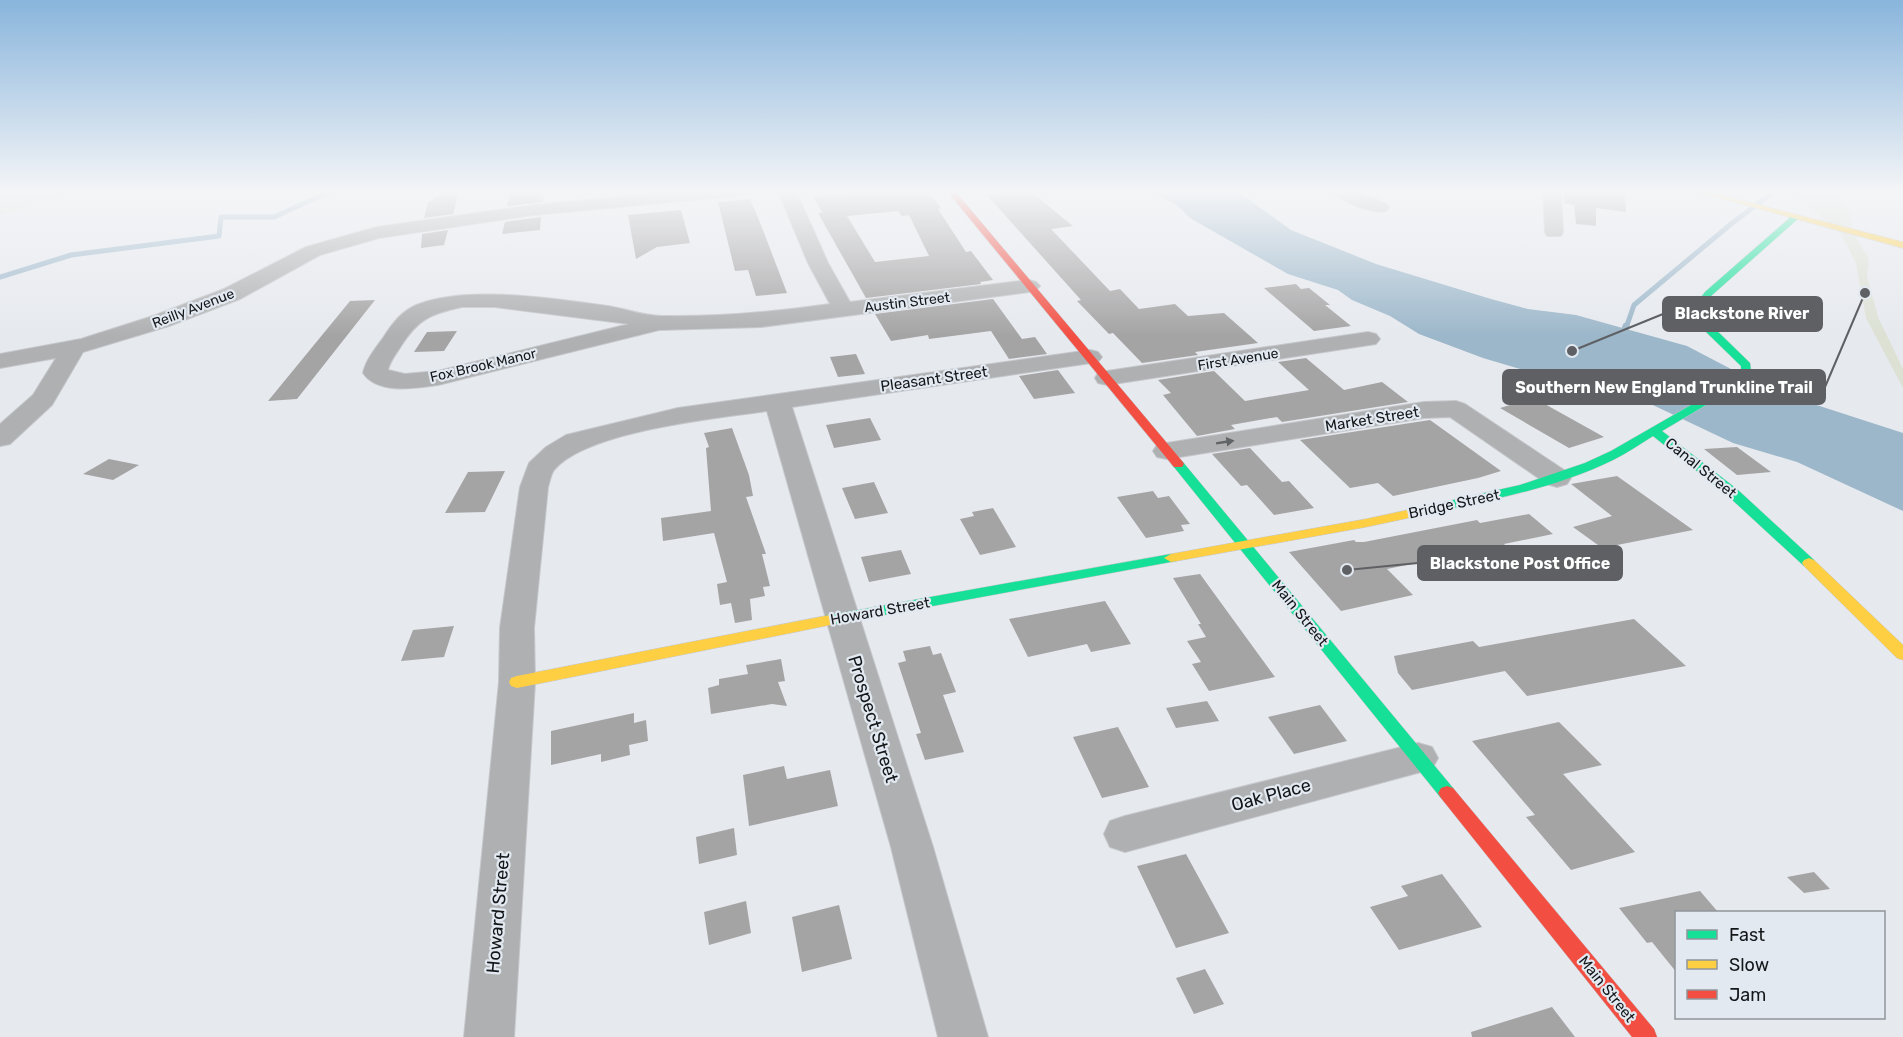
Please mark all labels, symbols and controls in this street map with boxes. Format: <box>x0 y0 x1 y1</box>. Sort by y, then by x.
street label: Reilly Avenue <box>150 285 237 332</box>
street label: Austin Street <box>863 289 951 316</box>
callout: Blackstone River <box>1663 297 1822 331</box>
text: Blackstone River <box>1675 304 1810 323</box>
street label: Fox Brook Manor <box>428 345 539 386</box>
street label: First Avenue <box>1196 345 1280 374</box>
street label: Pleasant Street <box>879 363 989 395</box>
callout: Southern New England Trunkline Trail <box>1503 370 1825 404</box>
text: Southern New England Trunkline Trail <box>1515 378 1813 397</box>
street label: Market Street <box>1324 403 1420 435</box>
street label: Canal Street <box>1662 434 1740 502</box>
one-way arrow <box>1215 437 1234 446</box>
street label: Bridge Street <box>1407 486 1501 522</box>
callout: Blackstone Post Office <box>1418 546 1622 580</box>
text: Blackstone Post Office <box>1430 554 1610 573</box>
street label: Main Street <box>1268 576 1332 650</box>
street label: Howard Street <box>829 593 931 629</box>
street label: Prospect Street <box>843 653 903 785</box>
street label: Oak Place <box>1229 774 1313 816</box>
street label: Howard Street <box>482 852 514 974</box>
legend <box>1675 911 1885 1019</box>
text: Fast <box>1729 924 1765 946</box>
street label: Main Street <box>1575 952 1639 1026</box>
text: Slow <box>1729 954 1769 976</box>
text: Jam <box>1729 984 1766 1006</box>

